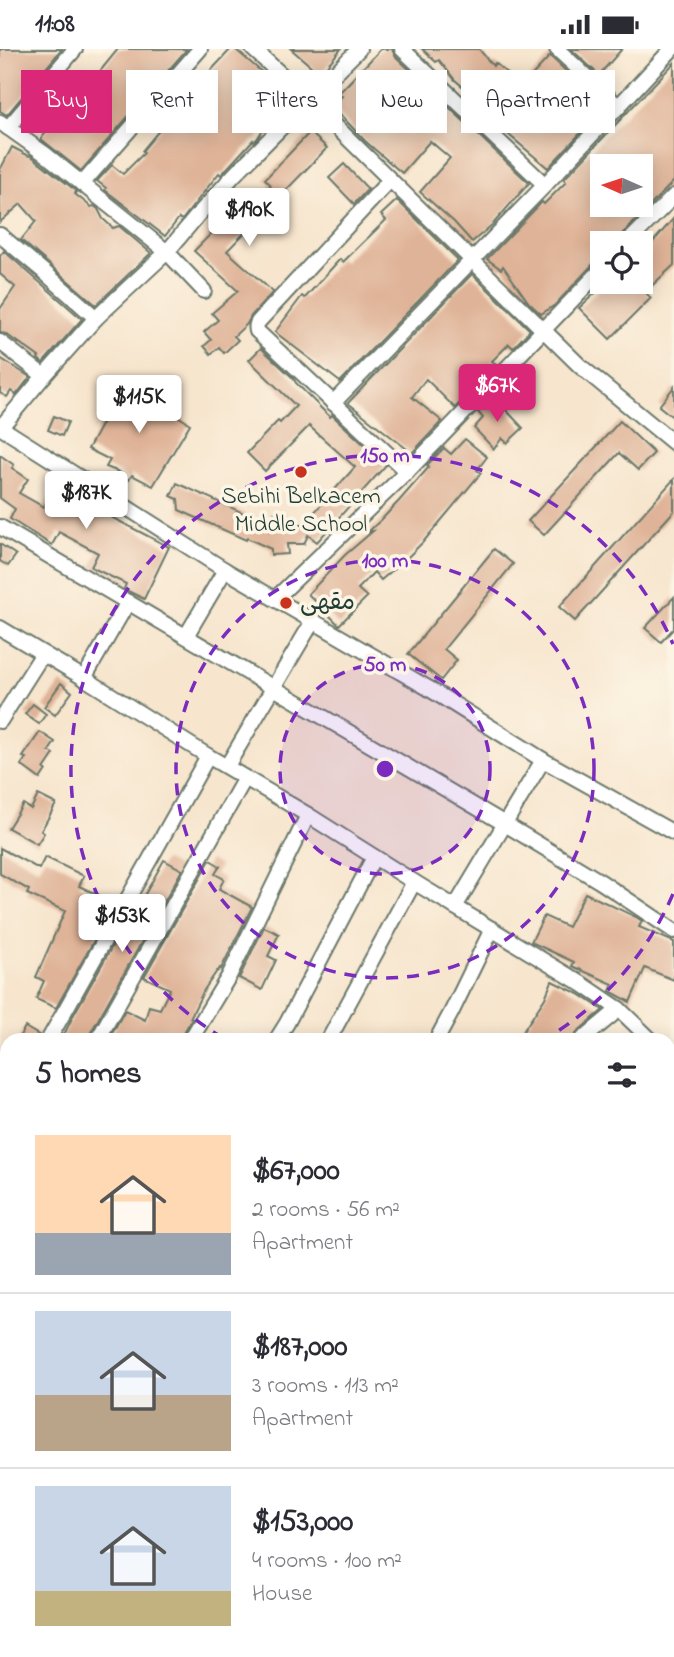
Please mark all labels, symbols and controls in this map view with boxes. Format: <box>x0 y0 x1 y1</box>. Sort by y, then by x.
text: 11:08 <box>35 6 75 44</box>
chip: Buy <box>21 70 112 133</box>
chip: Rent <box>126 70 218 133</box>
chip: Filters <box>232 70 342 133</box>
chip: New <box>356 70 447 133</box>
chip: Apartment <box>461 70 615 133</box>
north arrow <box>590 154 653 217</box>
map controls <box>590 154 653 294</box>
pin: $190K <box>200 189 298 248</box>
text: $190K <box>224 194 274 227</box>
button: locate <box>590 231 653 294</box>
pin: $67K <box>456 365 538 424</box>
text: $67K <box>475 370 519 403</box>
pin: $115K <box>90 375 188 435</box>
text: $115K <box>113 381 165 414</box>
text: 150 m <box>360 442 410 472</box>
marker: Sebihi Belkacem Middle School <box>293 464 309 480</box>
pin: $187K <box>37 471 135 531</box>
text: $187K <box>61 477 111 510</box>
place label: Sebihi Belkacem Middle School <box>221 480 381 543</box>
text: 100 m <box>362 547 408 577</box>
place label: مقهى <box>300 586 355 621</box>
marker: مقهى <box>278 595 294 611</box>
text: 50 m <box>364 651 406 681</box>
centre of rings <box>373 757 397 781</box>
pin: $153K <box>73 895 171 954</box>
text: $153K <box>94 900 150 933</box>
text: 5 homes <box>35 1053 142 1097</box>
icon: filters <box>603 1056 641 1094</box>
text: $67,000 <box>252 1150 340 1194</box>
icon: home <box>91 1163 175 1247</box>
text: 2 rooms · 56 m² <box>252 1194 400 1227</box>
text: Apartment <box>252 1227 353 1260</box>
text: $187,000 <box>252 1326 347 1370</box>
icon: home <box>91 1339 175 1423</box>
text: 3 rooms · 113 m² <box>252 1370 399 1403</box>
text: Apartment <box>252 1403 353 1436</box>
text: $153,000 <box>252 1501 353 1545</box>
icon: home <box>91 1514 175 1598</box>
text: 4 rooms · 100 m² <box>252 1545 402 1578</box>
text: House <box>252 1578 312 1611</box>

